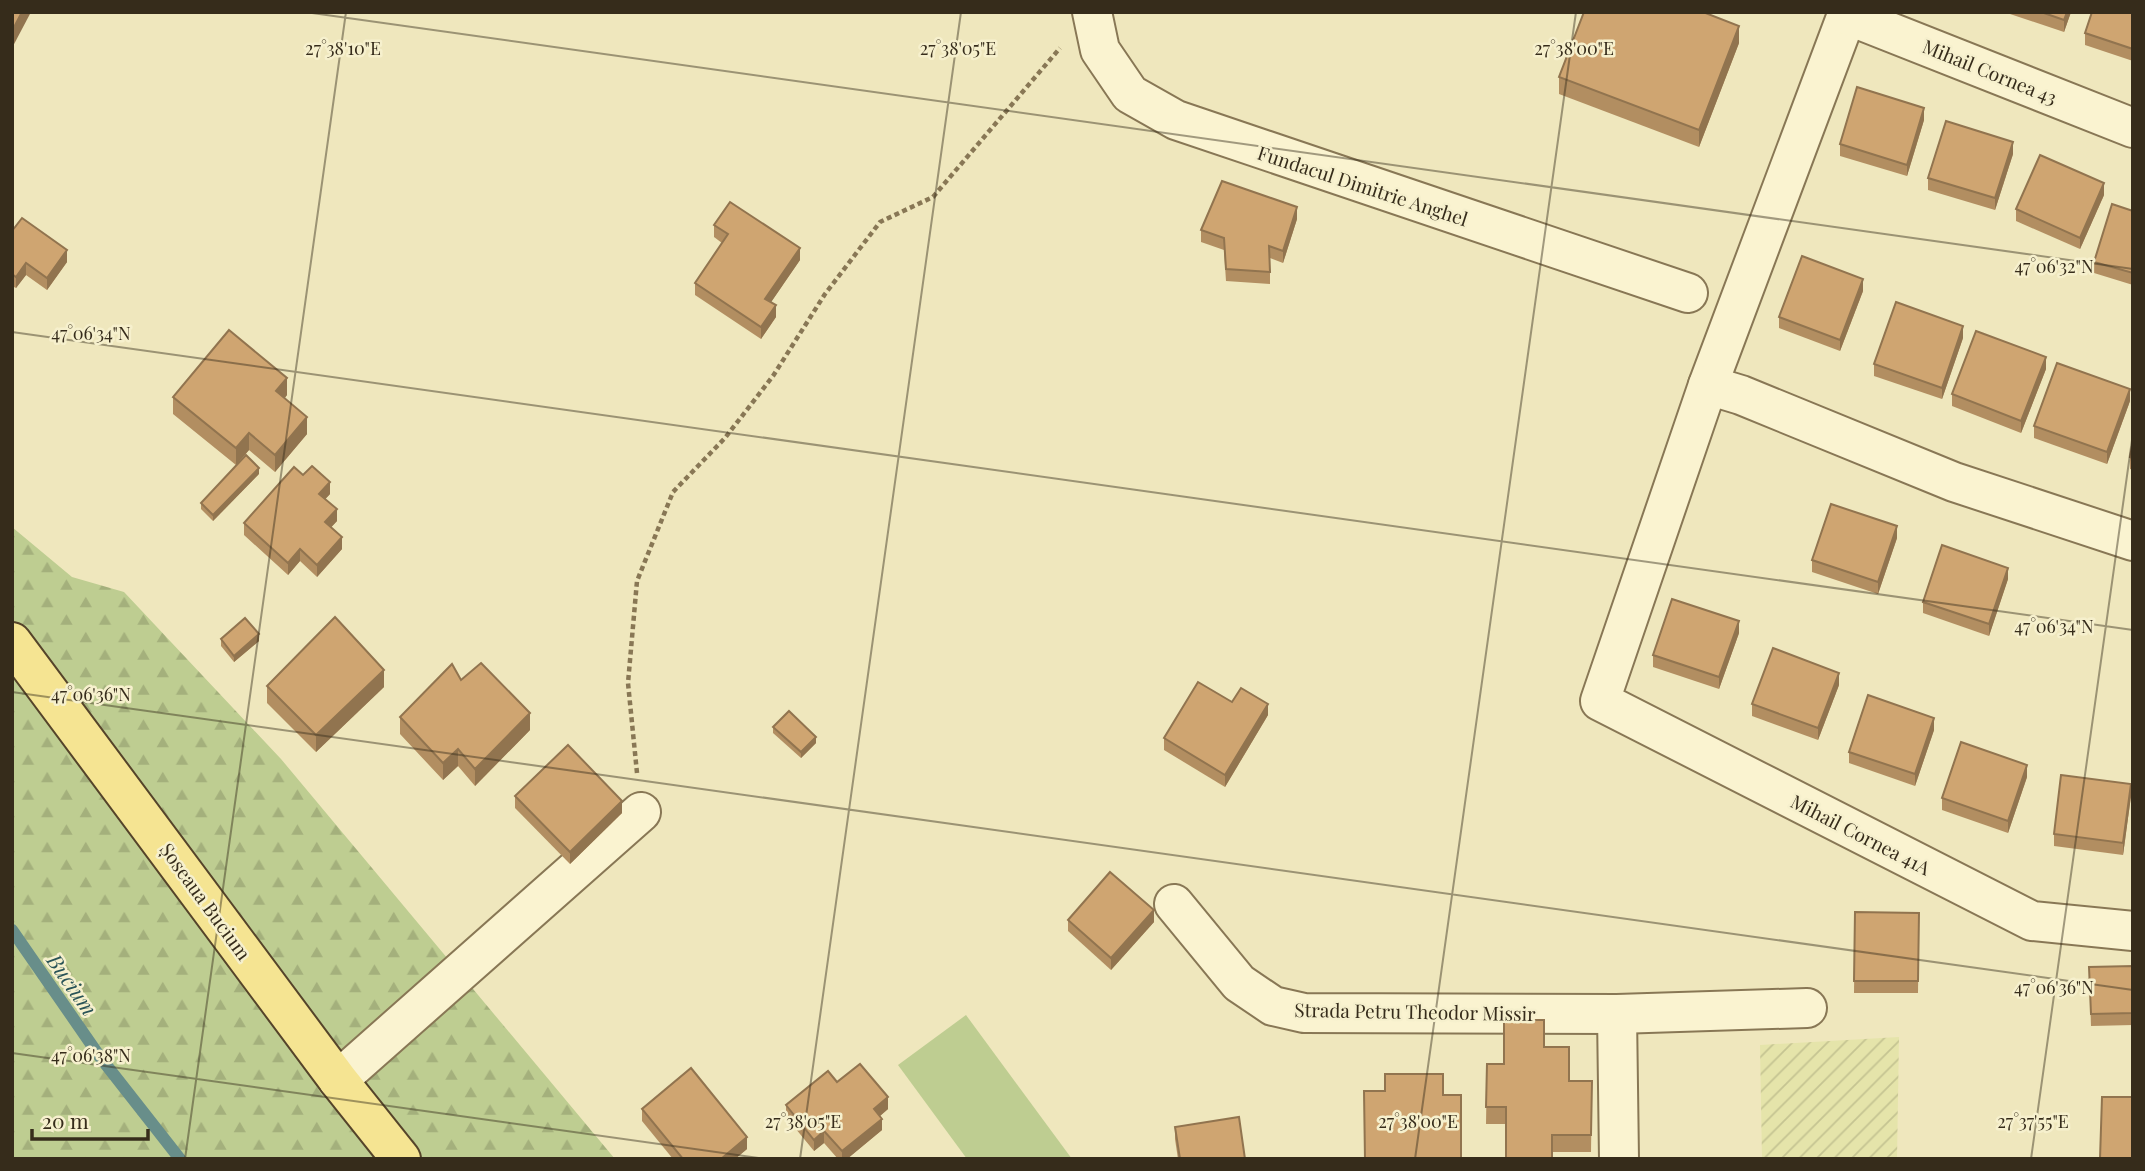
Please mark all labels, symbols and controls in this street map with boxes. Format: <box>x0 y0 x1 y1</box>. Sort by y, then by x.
street label: Mihail Cornea 43 <box>1919 32 2061 110</box>
text: 27°38'10"E <box>305 36 381 60</box>
text: 27°38'05"E <box>920 36 996 60</box>
text: 27°38'00"E <box>1534 36 1614 60</box>
street label: Fundacul Dimitrie Anghel <box>1255 139 1472 231</box>
text: 47°06'32"N <box>2014 254 2094 278</box>
text: 47°06'34"N <box>51 321 131 345</box>
text: 47°06'34"N <box>2014 614 2094 638</box>
text: 47°06'36"N <box>51 682 131 706</box>
street label: Mihail Cornea 41A <box>1787 788 1936 881</box>
street label: Șoseaua Bucium <box>155 837 257 965</box>
water label: Bucium <box>41 947 104 1020</box>
text: 47°06'36"N <box>2014 975 2094 999</box>
street label: Strada Petru Theodor Missir <box>1294 996 1536 1026</box>
text: 47°06'38"N <box>51 1043 131 1067</box>
scale bar <box>32 1098 147 1142</box>
text: 20 m <box>42 1106 89 1134</box>
text: 27°38'05"E <box>765 1109 841 1133</box>
text: 27°38'00"E <box>1378 1109 1458 1133</box>
text: 27°37'55"E <box>1997 1109 2069 1133</box>

